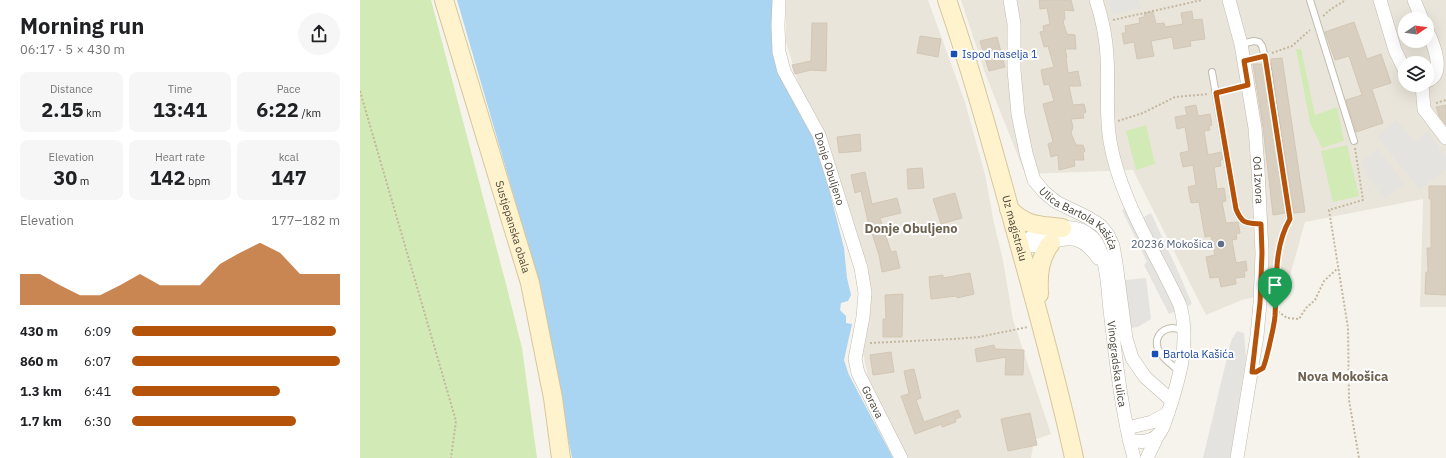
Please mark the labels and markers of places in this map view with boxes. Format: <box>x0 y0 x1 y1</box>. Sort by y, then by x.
place label: Ispod naselja 1 <box>962 47 1038 61</box>
marker: Ispod naselja 1 <box>949 49 959 59</box>
place label: 20236 Mokošica <box>1131 237 1213 251</box>
marker: 20236 Mokošica <box>1216 239 1226 249</box>
pin <box>1258 268 1292 309</box>
place label: Bartola Kašića <box>1163 347 1234 361</box>
marker: Bartola Kašića <box>1150 349 1160 359</box>

